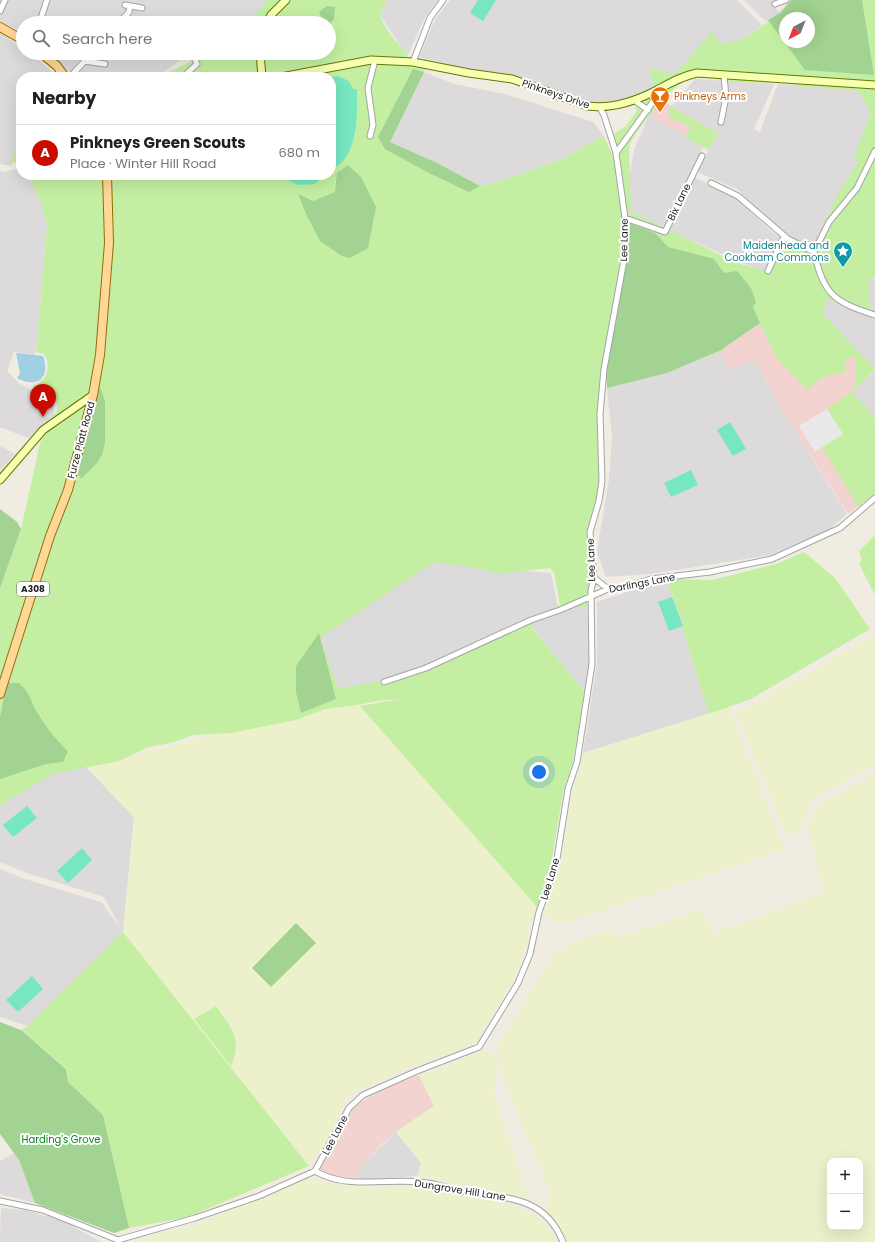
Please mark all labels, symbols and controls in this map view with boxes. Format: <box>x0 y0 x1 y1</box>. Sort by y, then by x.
north arrow <box>779 12 815 48</box>
search box <box>16 16 336 60</box>
icon: search <box>30 27 52 49</box>
text: Search here <box>62 28 152 49</box>
street label: Pinkneys Drive <box>520 75 592 113</box>
bar icon: Pinkneys Arms <box>649 85 671 113</box>
text: Nearby <box>32 86 96 110</box>
place label: Pinkneys Arms <box>674 89 746 104</box>
text: Pinkneys Green Scouts <box>70 132 246 153</box>
text: A <box>40 143 50 162</box>
text: 680 m <box>279 143 320 162</box>
text: Place · Winter Hill Road <box>70 154 216 173</box>
street label: Bix Lane <box>664 181 694 223</box>
street label: Lee Lane <box>616 218 632 262</box>
place label: Maidenhead and Cookham Commons <box>724 238 829 265</box>
place icon: Maidenhead and Cookham Commons <box>832 240 854 268</box>
pin: A <box>30 384 56 417</box>
street label: Furze Platt Road <box>63 400 99 480</box>
street label: Lee Lane <box>583 538 599 582</box>
street label: Darlings Lane <box>608 569 676 597</box>
road number: A308 <box>17 582 49 596</box>
your location <box>529 762 549 782</box>
street label: Lee Lane <box>537 856 563 902</box>
street label: Lee Lane <box>318 1112 352 1158</box>
park label: Harding's Grove <box>22 1132 101 1147</box>
map controls <box>827 1158 863 1230</box>
button: + <box>827 1158 863 1194</box>
street label: Dungrove Hill Lane <box>413 1175 507 1205</box>
button: − <box>827 1194 863 1230</box>

